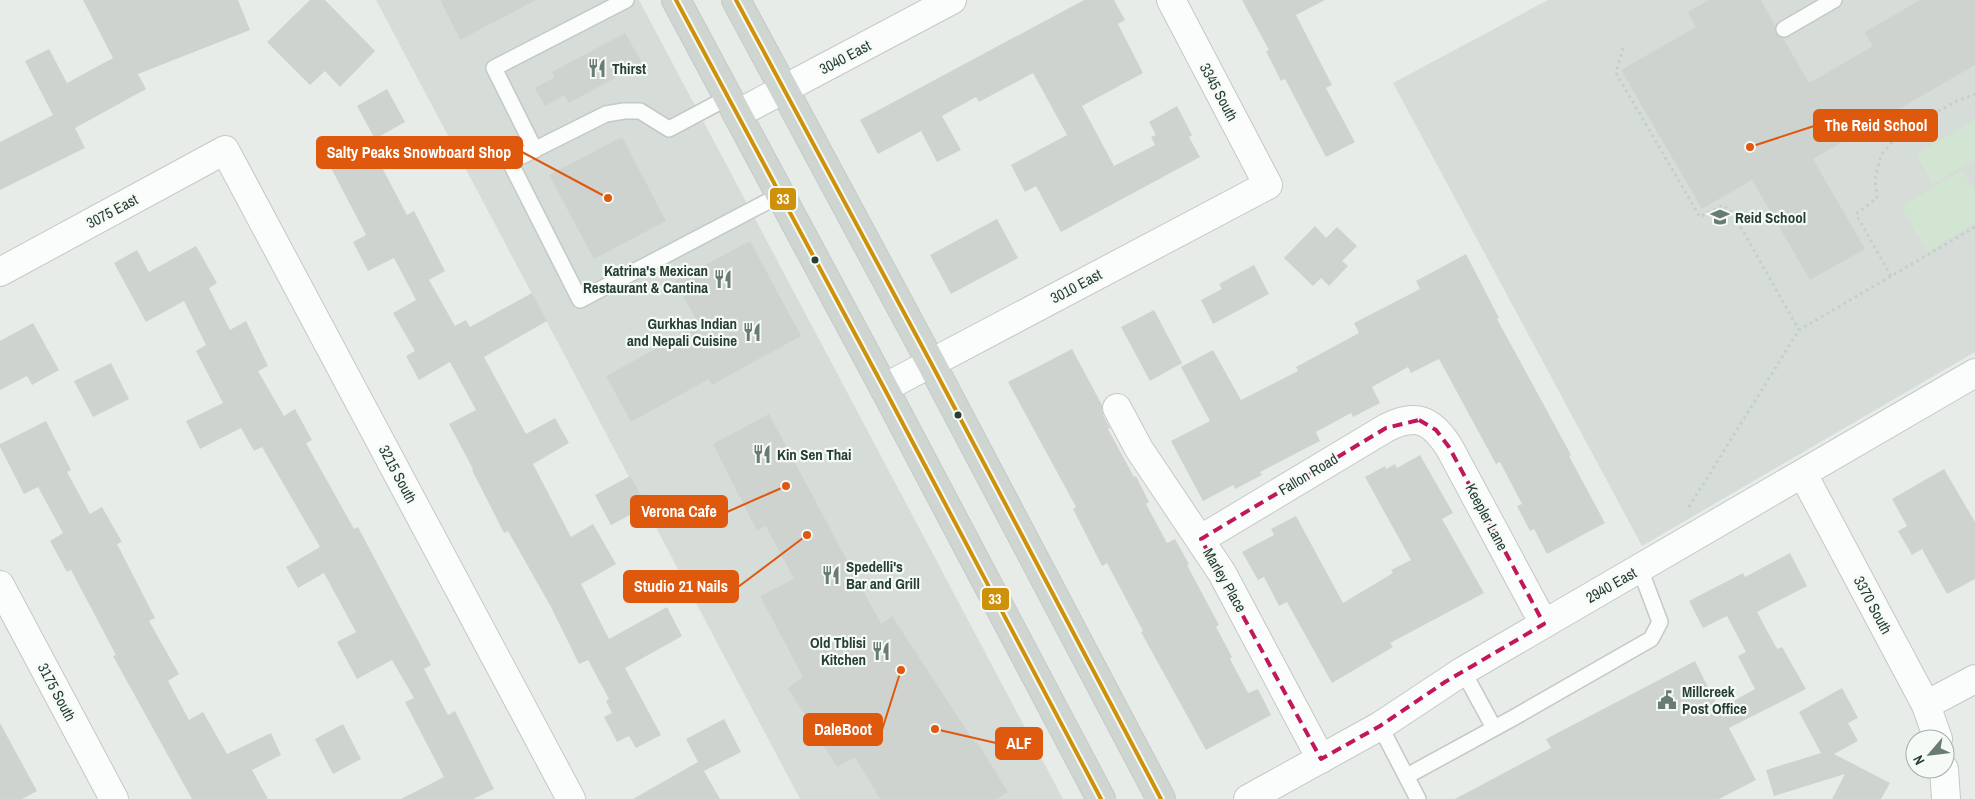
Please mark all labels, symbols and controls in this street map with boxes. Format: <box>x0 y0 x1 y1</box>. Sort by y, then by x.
street label: 3040 East <box>816 34 875 79</box>
restaurant icon: Thirst <box>586 57 608 79</box>
place label: Thirst <box>612 58 646 79</box>
street label: 3345 South <box>1195 59 1243 125</box>
callout: The Reid School <box>1814 110 1937 141</box>
text: The Reid School <box>1825 114 1927 136</box>
callout: Salty Peaks Snowboard Shop <box>317 137 522 168</box>
text: Salty Peaks Snowboard Shop <box>327 141 511 163</box>
line badge: 33 <box>769 187 797 211</box>
street label: 3075 East <box>83 188 142 233</box>
text: 33 <box>777 190 789 208</box>
school or university icon: Reid School <box>1709 206 1731 228</box>
place label: Reid School <box>1735 207 1806 228</box>
unlabelled marker <box>810 255 820 265</box>
place label: Katrina's Mexican Restaurant & Cantina <box>583 260 708 298</box>
street label: 3010 East <box>1047 263 1106 308</box>
restaurant icon: Katrina's Mexican Restaurant & Cantina <box>712 268 734 290</box>
place label: Gurkhas Indian and Nepali Cuisine <box>627 313 737 351</box>
restaurant icon: Gurkhas Indian and Nepali Cuisine <box>741 321 763 343</box>
unlabelled marker <box>953 410 963 420</box>
street label: 3215 South <box>374 441 422 507</box>
restaurant icon: Kin Sen Thai <box>751 443 773 465</box>
place label: Kin Sen Thai <box>777 444 852 465</box>
street label: Fallon Road <box>1274 448 1342 500</box>
street label: Keepler Lane <box>1461 480 1514 554</box>
callout: Verona Cafe <box>631 496 727 527</box>
text: Verona Cafe <box>641 500 717 522</box>
street label: Marley Place <box>1198 544 1252 616</box>
place label: Spedelli's Bar and Grill <box>846 556 920 594</box>
street label: 2940 East <box>1582 562 1641 608</box>
restaurant icon: Spedelli's Bar and Grill <box>820 564 842 586</box>
callout: Studio 21 Nails <box>624 571 738 602</box>
street label: 3370 South <box>1849 572 1897 638</box>
text: Studio 21 Nails <box>634 575 728 597</box>
line badge: 33 <box>981 587 1010 611</box>
text: 33 <box>989 590 1001 608</box>
place label: Old Tblisi Kitchen <box>810 632 866 670</box>
restaurant icon: Old Tblisi Kitchen <box>870 640 892 662</box>
street label: 3175 South <box>33 659 81 725</box>
place label: Millcreek Post Office <box>1682 681 1747 719</box>
public building icon: Millcreek Post Office <box>1656 689 1678 711</box>
callout: DaleBoot <box>804 714 882 745</box>
text: DaleBoot <box>814 718 872 740</box>
callout: ALF <box>996 728 1042 759</box>
north arrow <box>1905 729 1955 779</box>
text: ALF <box>1006 732 1032 754</box>
text: N <box>1909 752 1928 768</box>

